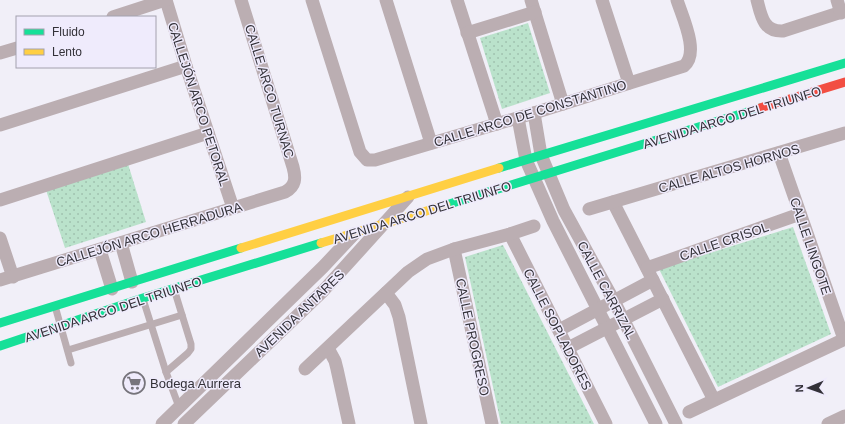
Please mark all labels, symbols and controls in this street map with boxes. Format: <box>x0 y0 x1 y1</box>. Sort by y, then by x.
legend <box>16 16 156 68</box>
street label: CALLEJÓN ARCO PETORAL <box>165 20 232 188</box>
street label: CALLE ARCO TURNAC <box>242 22 297 160</box>
text: Fluido <box>52 25 85 39</box>
text: Lento <box>52 45 82 59</box>
street label: CALLE ARCO DE CONSTANTINO <box>432 77 628 150</box>
street label: AVENIDA ARCO DEL TRIUNFO <box>641 83 823 152</box>
street label: CALLE ALTOS HORNOS <box>657 141 802 196</box>
street label: AVENIDA ARCO DEL TRIUNFO <box>331 178 513 247</box>
street label: CALLE LINGOTE <box>787 196 834 297</box>
street label: CALLEJÓN ARCO HERRADURA <box>54 199 244 270</box>
street label: CALLE CRISOL <box>678 219 771 264</box>
street label: CALLE CARRIZAL <box>574 239 639 342</box>
street label: CALLE SOPLADORES <box>520 266 595 393</box>
street label: AVENIDA ANTARES <box>251 267 347 360</box>
street label: AVENIDA ARCO DEL TRIUNFO <box>23 274 204 345</box>
street label: CALLE PROGRESO <box>453 277 492 397</box>
north arrow <box>789 368 829 408</box>
supermarket icon: Bodega Aurrera <box>121 370 147 396</box>
place label: Bodega Aurrera <box>150 376 242 391</box>
text: N <box>793 384 805 393</box>

